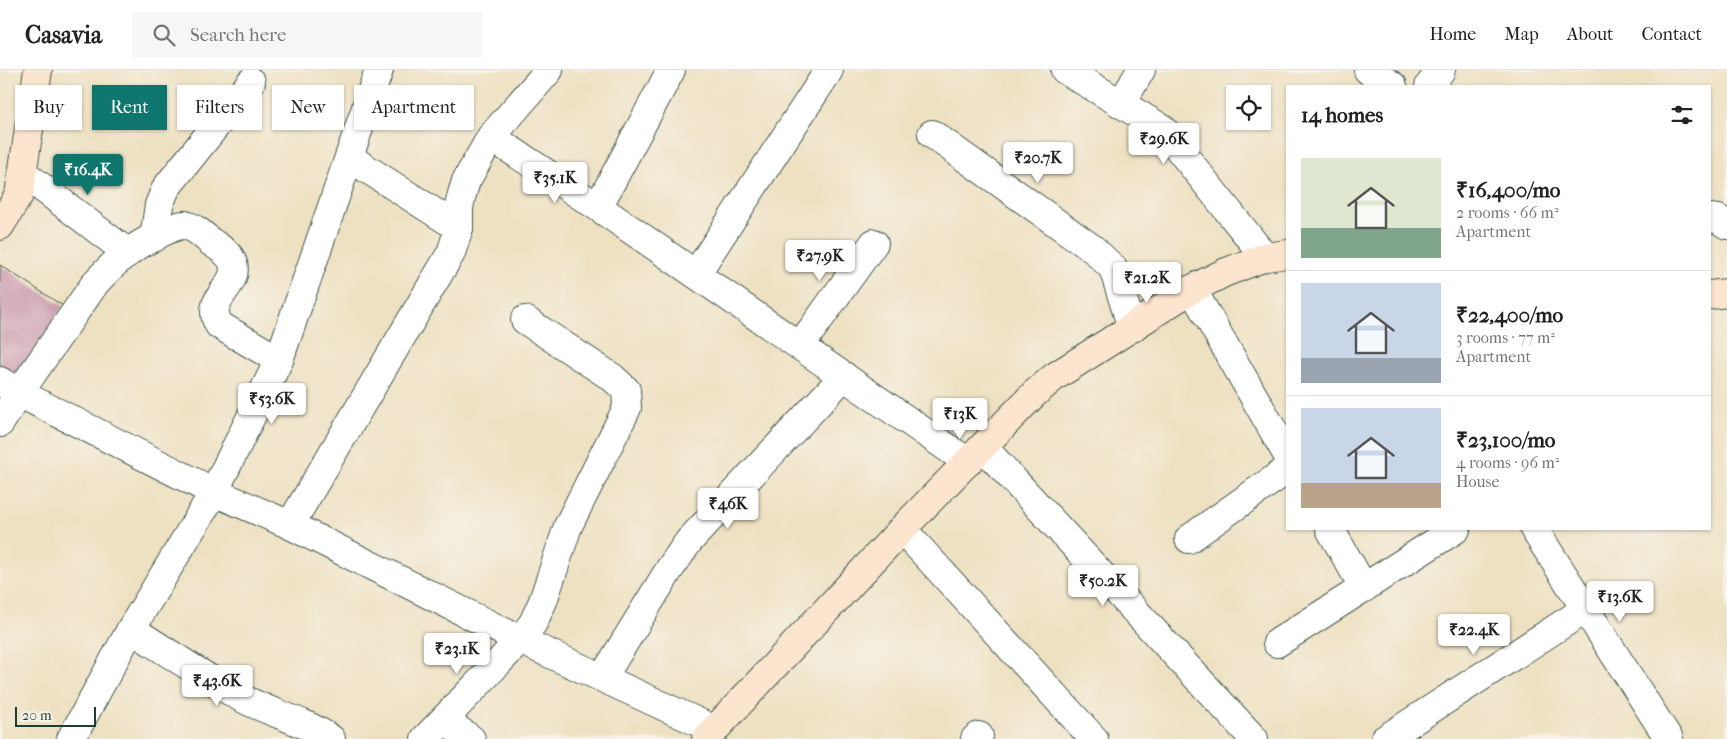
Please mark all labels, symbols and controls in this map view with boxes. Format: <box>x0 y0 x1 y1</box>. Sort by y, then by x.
search box <box>132 12 482 57</box>
text: Casavia <box>25 21 102 49</box>
icon: search <box>150 21 178 49</box>
text: Search here <box>190 24 286 46</box>
text: Home <box>1429 24 1476 45</box>
text: Map <box>1504 24 1539 45</box>
text: About <box>1567 24 1613 45</box>
text: Contact <box>1641 24 1702 45</box>
chip: Buy <box>15 85 82 130</box>
chip: Rent <box>92 85 167 130</box>
chip: Filters <box>177 85 262 130</box>
chip: New <box>272 85 344 130</box>
chip: Apartment <box>354 85 474 130</box>
map controls <box>1226 85 1271 130</box>
button: locate <box>1226 85 1271 130</box>
icon: filters <box>1668 101 1696 129</box>
text: 14 homes <box>1301 103 1383 127</box>
pin: ₹29.6K <box>1123 122 1205 165</box>
text: ₹29.6K <box>1139 129 1189 148</box>
pin: ₹20.7K <box>997 142 1079 184</box>
text: ₹20.7K <box>1014 148 1062 167</box>
pin: ₹16.4K <box>47 154 129 196</box>
text: ₹16.4K <box>64 160 112 179</box>
pin: ₹35.1K <box>514 162 596 204</box>
text: ₹35.1K <box>533 168 577 187</box>
icon: home <box>1341 178 1401 238</box>
text: ₹16,400/mo <box>1456 178 1560 202</box>
text: 2 rooms · 66 m² <box>1456 203 1558 222</box>
text: Apartment <box>1456 222 1531 241</box>
pin: ₹27.9K <box>779 240 861 282</box>
text: ₹27.9K <box>796 246 844 265</box>
pin: ₹21.2K <box>1106 262 1188 304</box>
text: ₹21.2K <box>1124 268 1170 287</box>
icon: home <box>1341 303 1401 363</box>
text: ₹22,400/mo <box>1456 303 1563 327</box>
text: 3 rooms · 77 m² <box>1456 328 1555 347</box>
text: Apartment <box>1456 347 1531 366</box>
pin: ₹53.6K <box>231 382 313 425</box>
text: ₹53.6K <box>249 389 295 408</box>
pin: ₹13K <box>930 398 990 440</box>
text: ₹13K <box>943 404 977 423</box>
icon: home <box>1341 428 1401 488</box>
text: ₹23,100/mo <box>1456 428 1555 452</box>
text: 4 rooms · 96 m² <box>1456 453 1559 472</box>
text: House <box>1456 472 1499 491</box>
pin: ₹46K <box>698 488 758 530</box>
text: ₹46K <box>709 494 747 513</box>
pin: ₹50.2K <box>1062 564 1144 607</box>
text: ₹50.2K <box>1079 571 1127 590</box>
pin: ₹13.6K <box>1579 580 1661 623</box>
text: ₹13.6K <box>1598 587 1642 606</box>
pin: ₹22.4K <box>1433 614 1515 656</box>
text: ₹22.4K <box>1449 620 1499 639</box>
pin: ₹23.1K <box>416 632 498 675</box>
text: ₹23.1K <box>435 639 479 658</box>
pin: ₹43.6K <box>176 664 258 707</box>
text: ₹43.6K <box>193 671 241 690</box>
scale bar <box>15 704 96 727</box>
text: 20 m <box>22 707 52 724</box>

